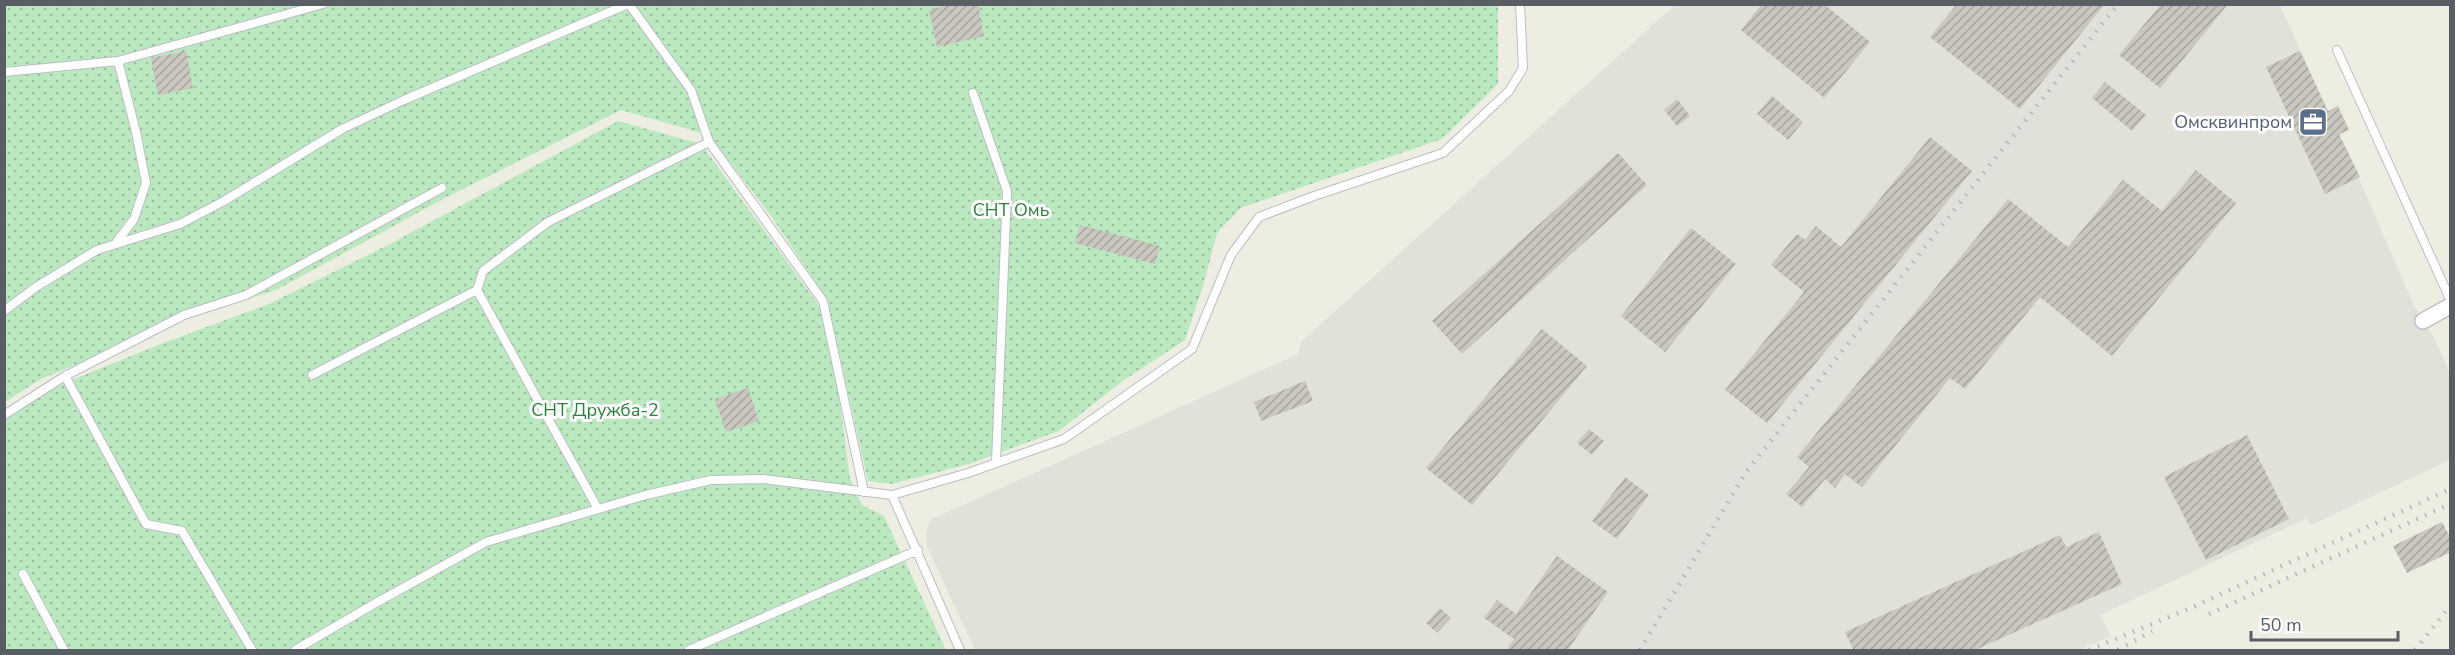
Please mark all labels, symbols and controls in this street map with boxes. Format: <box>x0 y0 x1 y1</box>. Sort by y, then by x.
office icon: Омсквинпром <box>2297 106 2329 138</box>
place label: Омсквинпром <box>2174 110 2292 134</box>
park label: СНТ Омь <box>973 198 1049 222</box>
park label: СНТ Дружба-2 <box>531 398 659 422</box>
scale bar <box>2251 604 2398 642</box>
text: 50 m <box>2260 613 2302 637</box>

